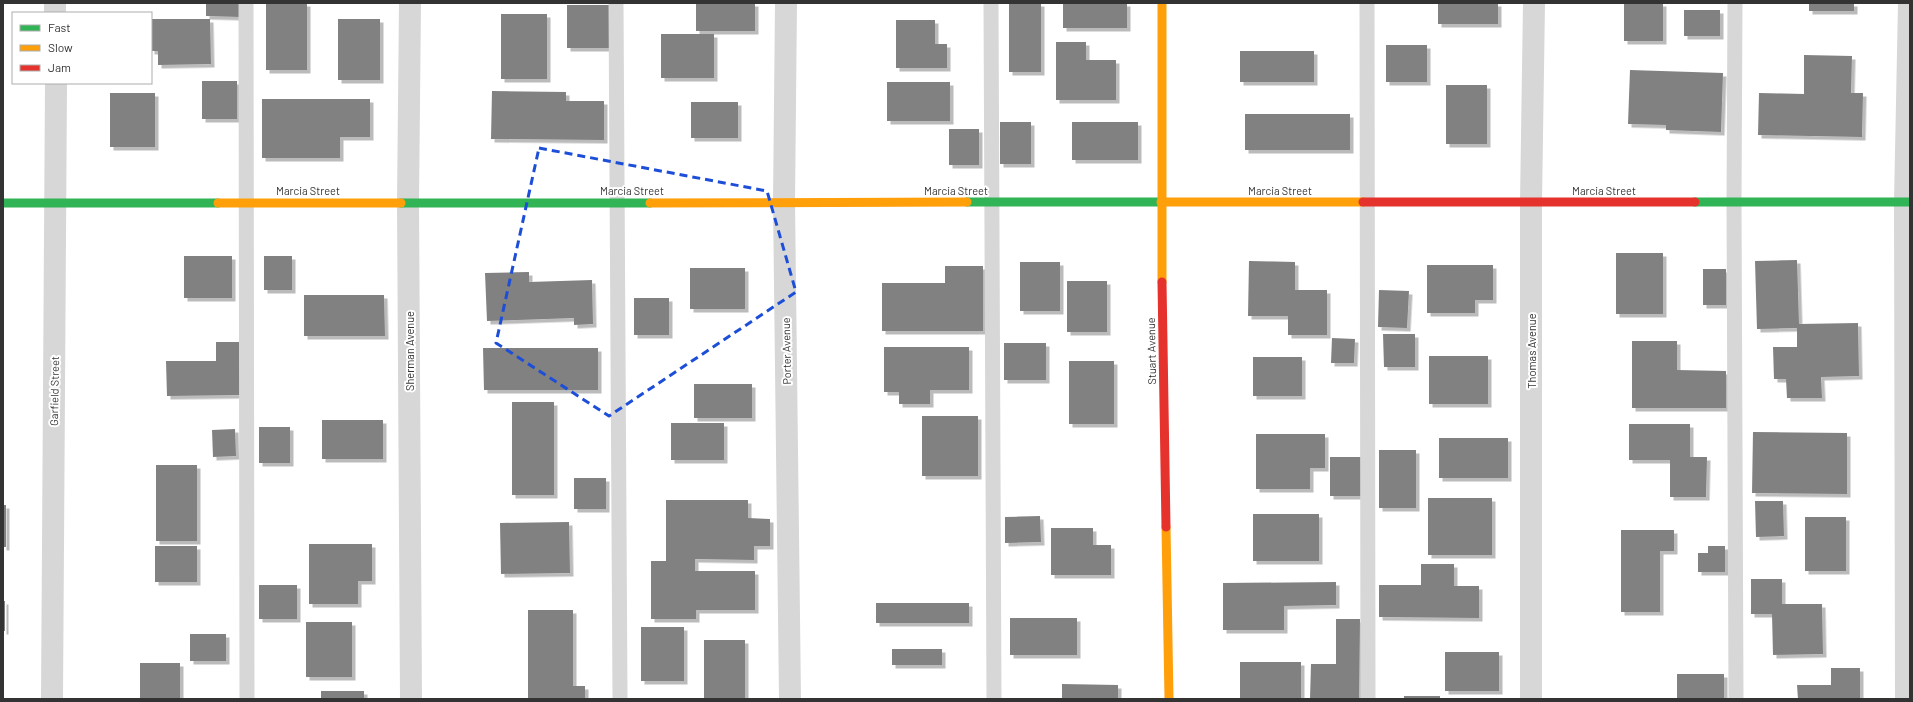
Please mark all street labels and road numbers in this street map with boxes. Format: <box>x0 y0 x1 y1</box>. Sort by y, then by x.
street label: Marcia Street <box>276 184 340 197</box>
street label: Marcia Street <box>600 184 664 197</box>
street label: Marcia Street <box>924 184 988 197</box>
street label: Marcia Street <box>1248 184 1312 197</box>
street label: Marcia Street <box>1572 184 1636 197</box>
street label: Sherman Avenue <box>403 311 416 391</box>
street label: Thomas Avenue <box>1525 313 1538 389</box>
street label: Porter Avenue <box>779 317 793 385</box>
street label: Stuart Avenue <box>1144 317 1158 385</box>
street label: Garfield Street <box>47 356 61 426</box>

